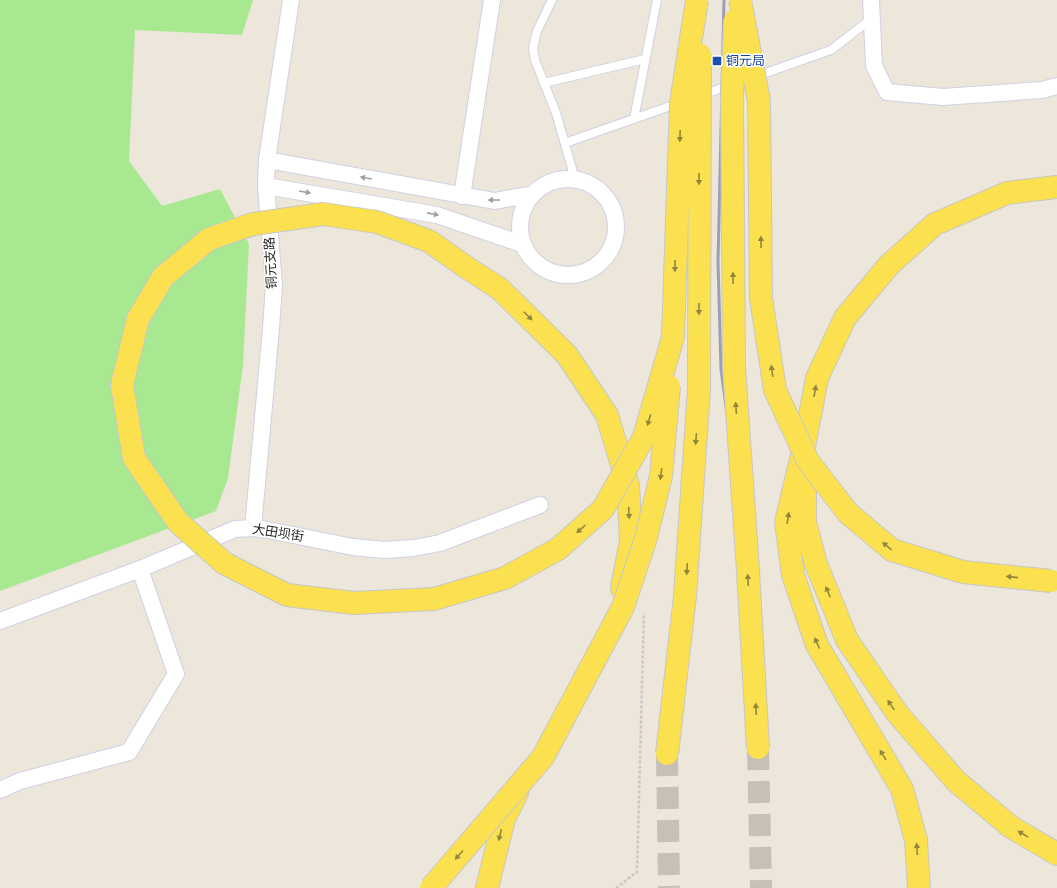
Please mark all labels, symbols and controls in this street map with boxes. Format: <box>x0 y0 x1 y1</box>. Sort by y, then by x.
place label: 铜元局 <box>726 53 765 69</box>
marker: 铜元局 <box>711 55 723 67</box>
one-way arrow <box>677 130 683 143</box>
one-way arrow <box>696 173 703 185</box>
one-way arrow <box>360 175 373 181</box>
one-way arrow <box>299 190 311 196</box>
one-way arrow <box>487 197 500 203</box>
one-way arrow <box>427 212 439 218</box>
one-way arrow <box>758 235 764 248</box>
street label: 铜元支路 <box>262 237 280 289</box>
one-way arrow <box>672 260 679 272</box>
one-way arrow <box>730 271 736 284</box>
one-way arrow <box>696 303 702 316</box>
one-way arrow <box>523 311 533 321</box>
one-way arrow <box>769 365 775 377</box>
one-way arrow <box>812 385 818 397</box>
one-way arrow <box>733 402 740 414</box>
one-way arrow <box>646 415 652 427</box>
one-way arrow <box>692 433 699 445</box>
one-way arrow <box>658 468 664 480</box>
one-way arrow <box>626 507 633 519</box>
one-way arrow <box>785 512 791 524</box>
street label: 大田坝街 <box>251 521 305 545</box>
one-way arrow <box>576 524 586 533</box>
one-way arrow <box>882 541 893 550</box>
one-way arrow <box>684 563 691 575</box>
one-way arrow <box>745 574 752 586</box>
one-way arrow <box>1006 574 1018 580</box>
one-way arrow <box>824 586 830 598</box>
one-way arrow <box>814 637 820 649</box>
one-way arrow <box>887 700 895 710</box>
one-way arrow <box>752 703 759 715</box>
one-way arrow <box>879 749 886 761</box>
one-way arrow <box>497 829 503 841</box>
one-way arrow <box>1018 830 1028 838</box>
one-way arrow <box>913 843 920 855</box>
one-way arrow <box>455 851 464 860</box>

